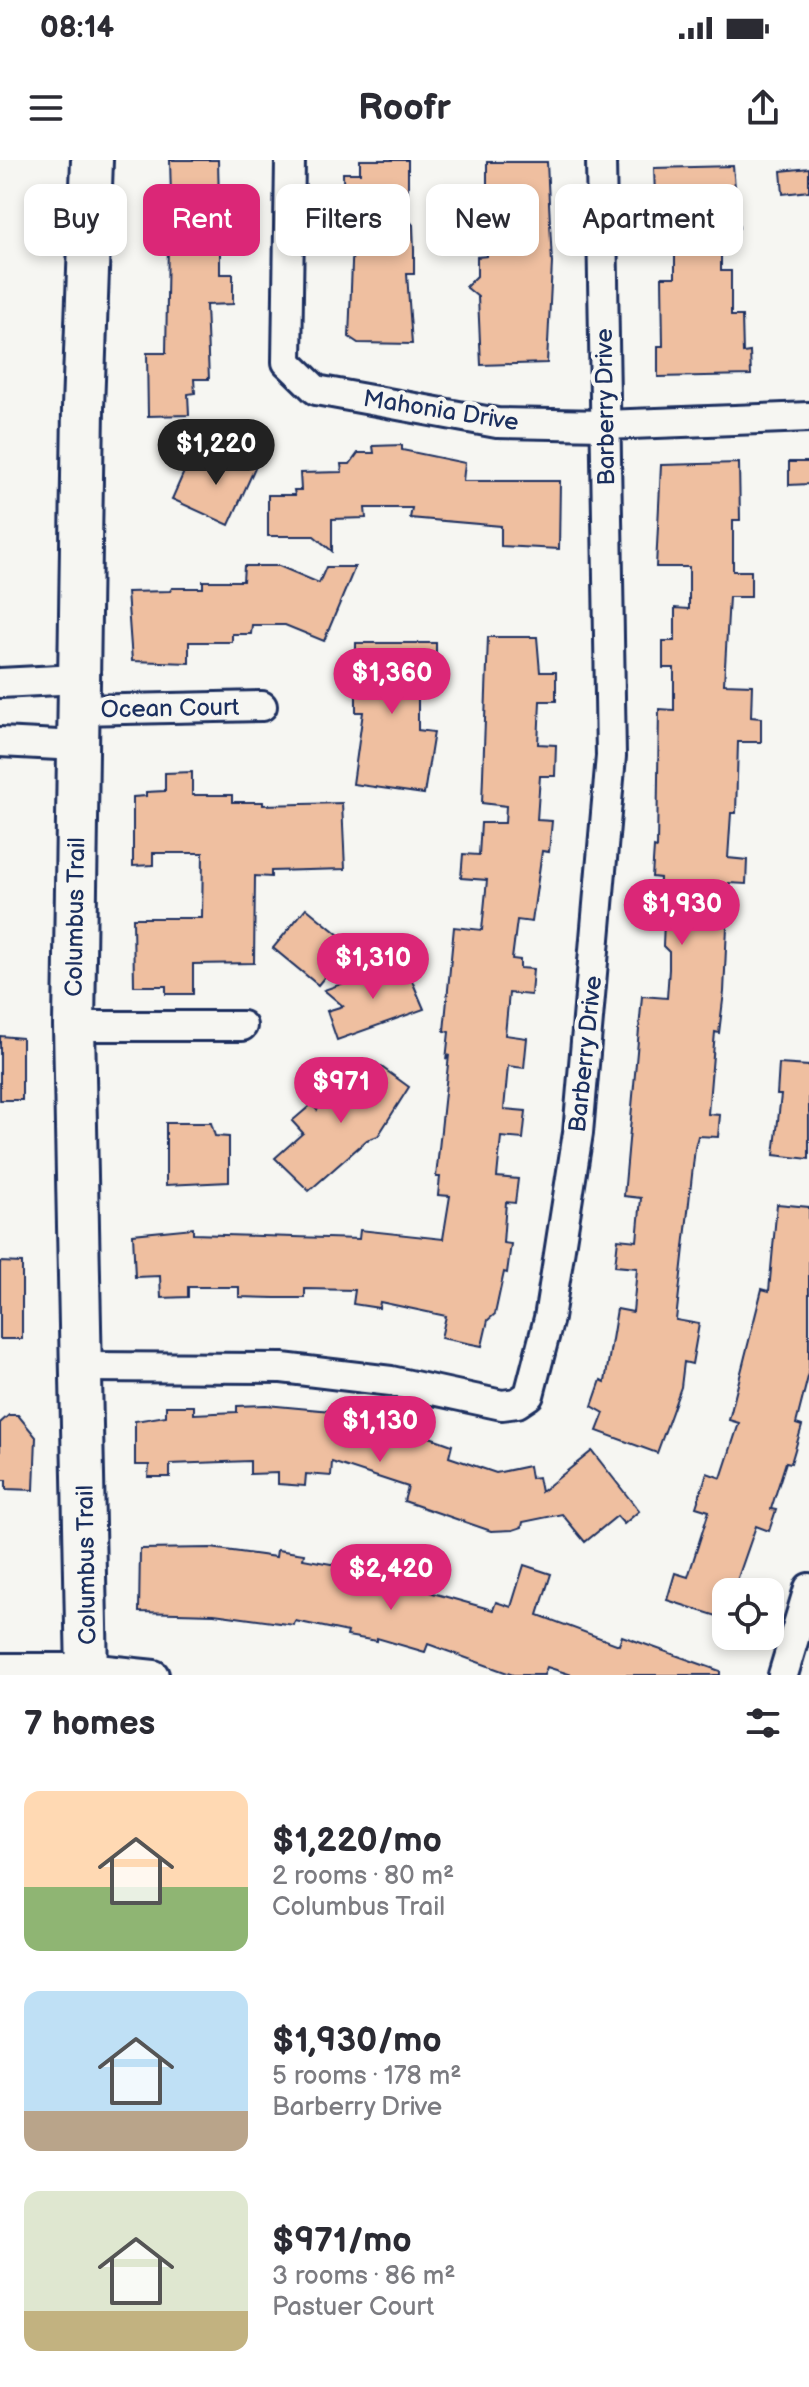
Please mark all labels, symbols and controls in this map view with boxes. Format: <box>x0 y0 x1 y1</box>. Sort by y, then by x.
text: 08:14 <box>40 10 114 46</box>
icon: menu <box>24 86 68 130</box>
icon: share <box>741 86 785 130</box>
text: Roofr <box>358 87 451 130</box>
chip: Buy <box>24 184 127 256</box>
chip: Rent <box>143 184 260 256</box>
chip: Filters <box>276 184 410 256</box>
chip: New <box>426 184 539 256</box>
chip: Apartment <box>555 184 743 256</box>
street label: Barberry Drive <box>590 328 621 486</box>
street label: Mahonia Drive <box>361 384 521 437</box>
pin: $1,220 <box>151 419 281 487</box>
text: $1,220 <box>176 429 256 460</box>
pin: $1,360 <box>327 648 457 716</box>
text: $1,360 <box>352 658 433 689</box>
street label: Ocean Court <box>100 693 240 724</box>
street label: Columbus Trail <box>60 837 91 997</box>
pin: $1,930 <box>617 879 747 947</box>
text: $1,930 <box>642 889 722 920</box>
pin: $1,310 <box>308 933 438 1001</box>
text: $1,310 <box>335 943 411 974</box>
street label: Barberry Drive <box>563 974 608 1134</box>
pin: $971 <box>294 1057 388 1125</box>
text: $971 <box>312 1067 370 1098</box>
pin: $1,130 <box>315 1396 445 1464</box>
text: $1,130 <box>342 1406 418 1437</box>
street label: Columbus Trail <box>71 1485 102 1645</box>
pin: $2,420 <box>326 1544 456 1612</box>
text: $2,420 <box>348 1554 434 1585</box>
map controls <box>712 1578 784 1650</box>
button: locate <box>712 1578 784 1650</box>
icon: filters <box>741 1701 785 1745</box>
text: 7 homes <box>24 1703 155 1744</box>
text: $1,220/mo <box>272 1820 442 1861</box>
icon: home <box>88 1823 184 1919</box>
text: 2 rooms · 80 m² <box>272 1861 454 1892</box>
text: Columbus Trail <box>272 1892 445 1923</box>
text: $1,930/mo <box>272 2020 442 2061</box>
icon: home <box>88 2023 184 2119</box>
text: 5 rooms · 178 m² <box>272 2061 461 2092</box>
text: Barberry Drive <box>272 2092 442 2123</box>
text: $971/mo <box>272 2220 412 2261</box>
icon: home <box>88 2223 184 2319</box>
text: 3 rooms · 86 m² <box>272 2261 456 2292</box>
text: Pastuer Court <box>272 2292 434 2323</box>

